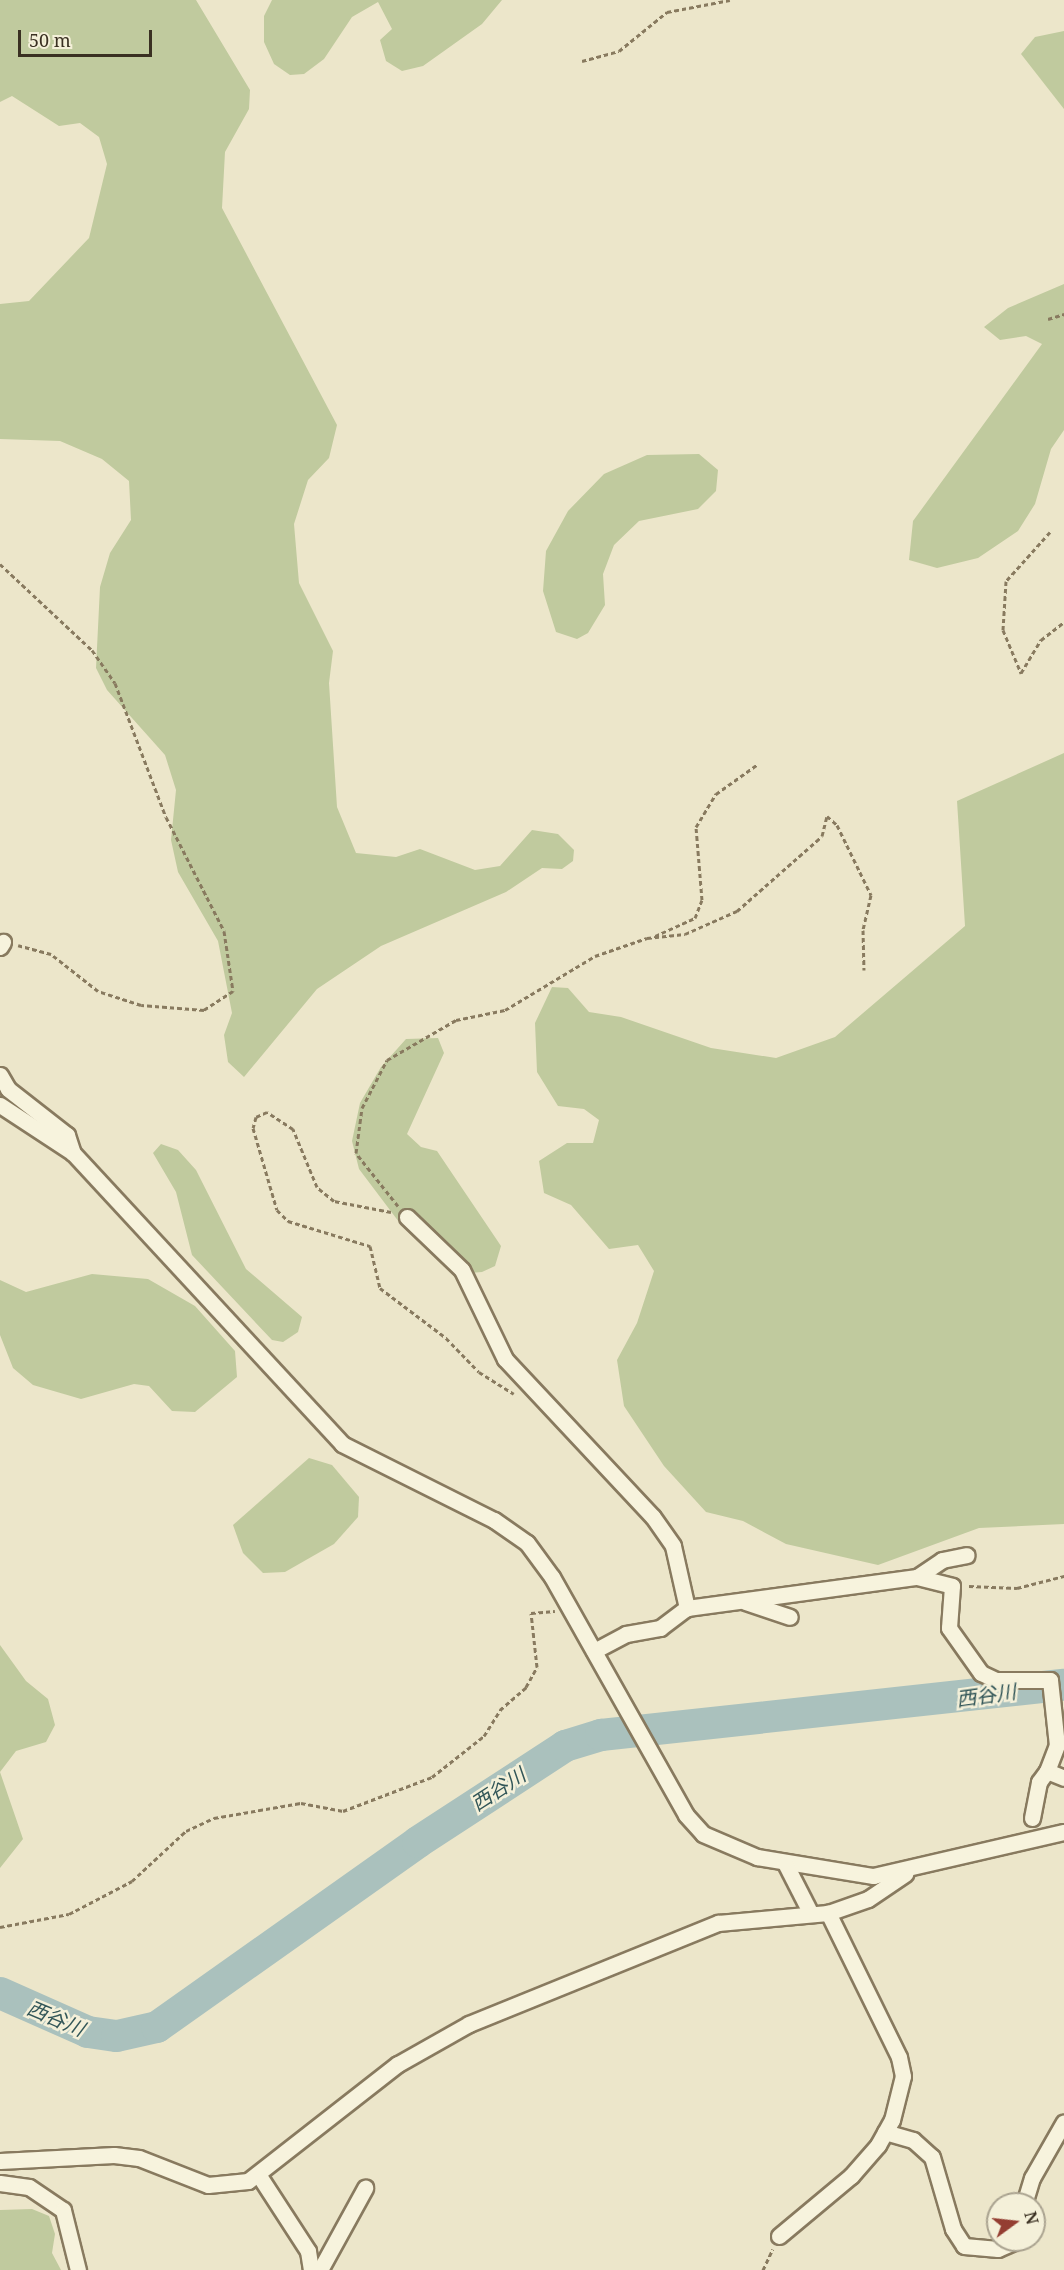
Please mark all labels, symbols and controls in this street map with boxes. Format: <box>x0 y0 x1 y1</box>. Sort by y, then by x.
scale bar <box>21 18 154 56</box>
text: 50 m <box>29 28 71 52</box>
water label: 西谷川 <box>955 1679 1017 1711</box>
water label: 西谷川 <box>466 1763 530 1815</box>
water label: 西谷川 <box>24 1995 88 2041</box>
north arrow <box>986 2192 1046 2252</box>
text: N <box>1019 2209 1044 2227</box>

